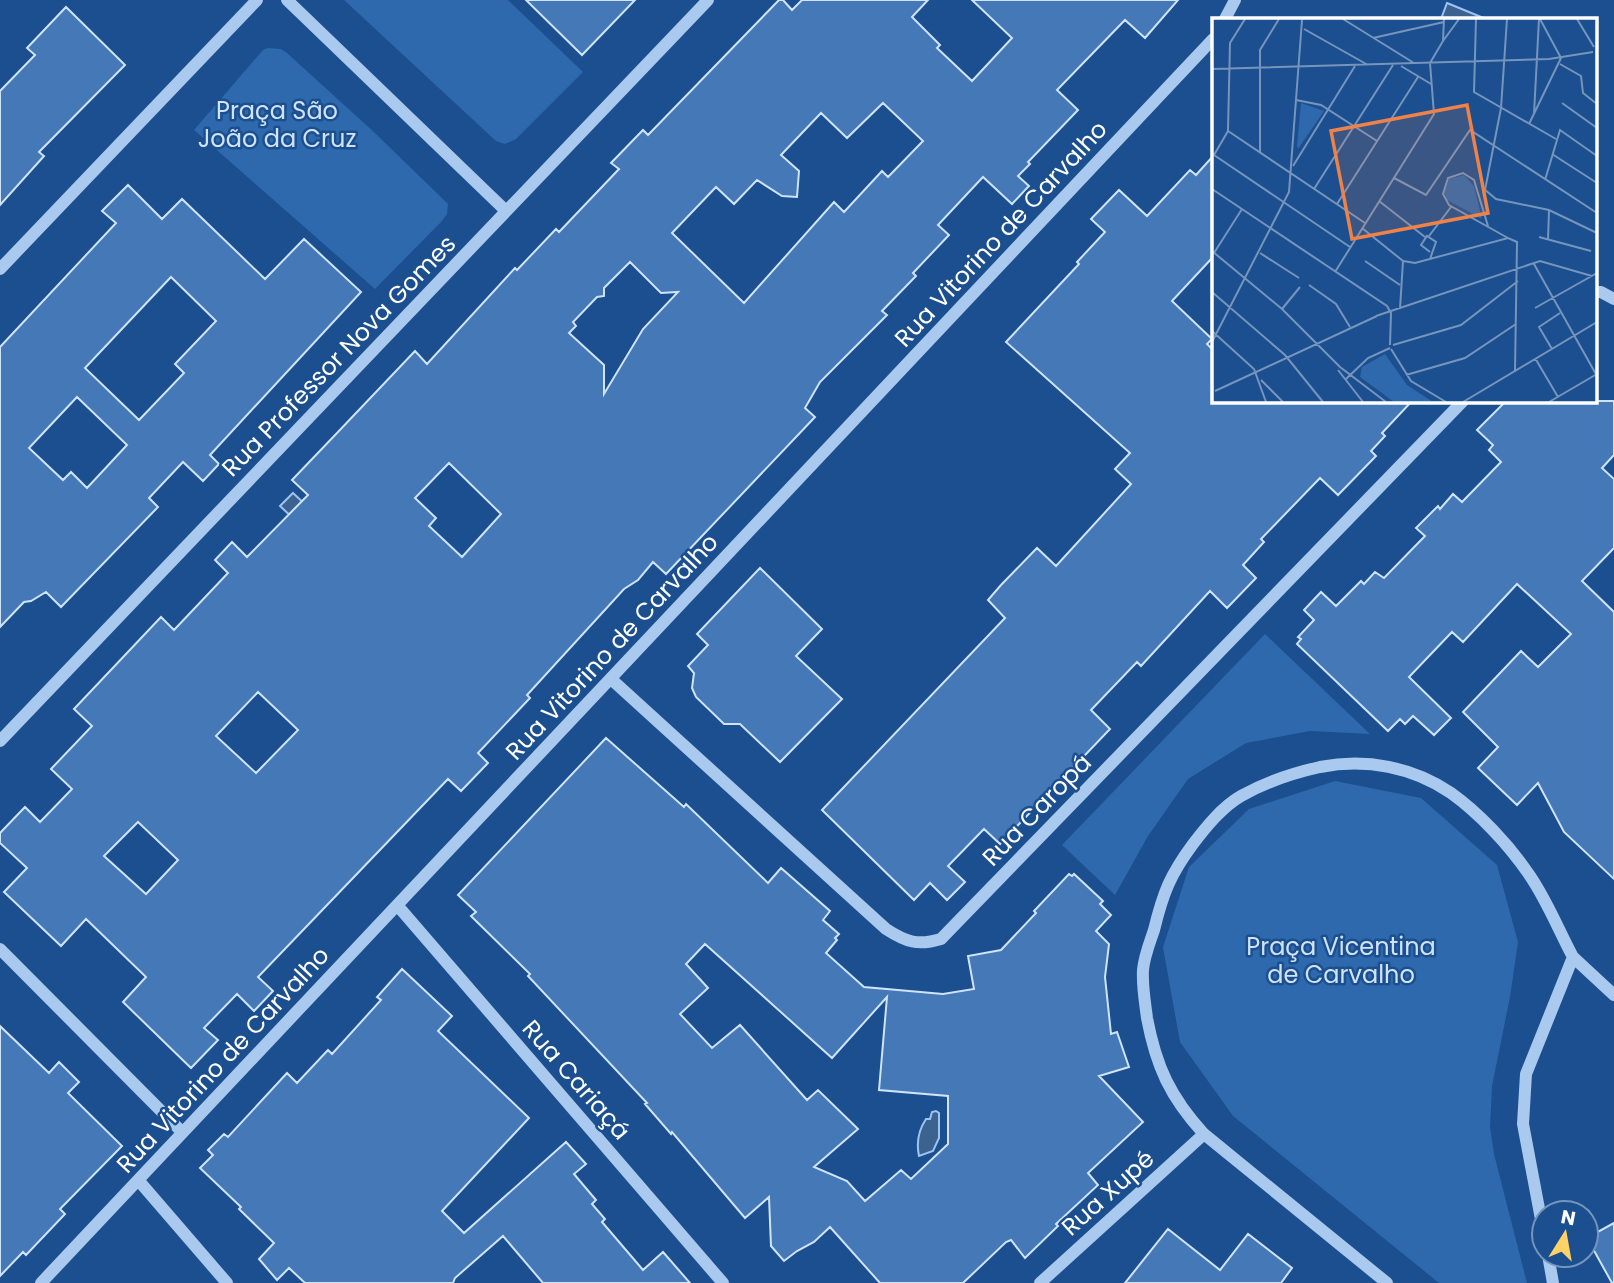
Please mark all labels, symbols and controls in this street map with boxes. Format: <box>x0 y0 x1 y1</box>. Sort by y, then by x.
inset map <box>1212 18 1596 402</box>
park label: Praça São João da Cruz <box>198 94 356 155</box>
street label: Rua Vitorino de Carvalho <box>887 113 1114 354</box>
street label: Rua Professor Nova Gomes <box>214 228 463 484</box>
street label: Rua Vitorino de Carvalho <box>498 526 725 767</box>
street label: Rua Caropá <box>975 746 1099 873</box>
park label: Praça Vicentina de Carvalho <box>1246 930 1436 991</box>
street label: Rua Vitorino de Carvalho <box>109 939 336 1180</box>
street label: Rua Cariaçá <box>515 1013 638 1147</box>
street label: Rua Xupé <box>1054 1142 1161 1243</box>
north arrow <box>1530 1199 1600 1269</box>
text: N <box>1559 1203 1578 1232</box>

